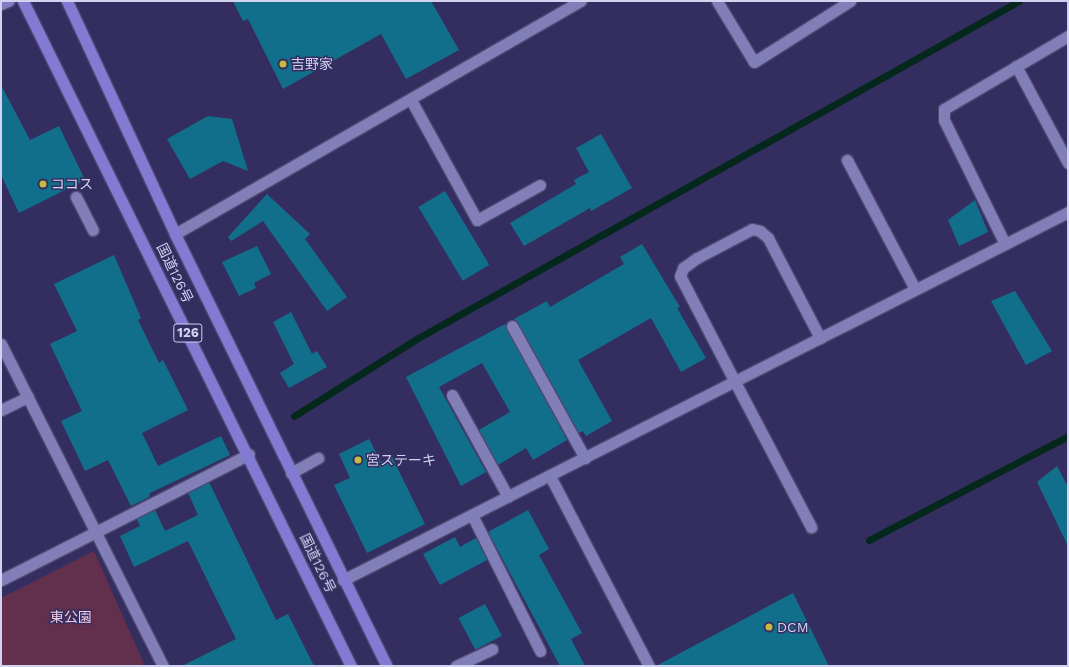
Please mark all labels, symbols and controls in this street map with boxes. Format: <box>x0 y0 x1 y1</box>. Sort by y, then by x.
place label: 吉野家 <box>291 56 333 72</box>
marker: 吉野家 <box>278 59 288 69</box>
place label: ココス <box>51 176 93 192</box>
marker: ココス <box>38 179 48 189</box>
street label: 国道126号 <box>153 240 197 306</box>
road number: 126 <box>173 322 203 344</box>
place label: 宮ステーキ <box>366 452 436 468</box>
marker: 宮ステーキ <box>353 455 363 465</box>
street label: 国道126号 <box>296 530 340 596</box>
park label: 東公園 <box>50 609 92 625</box>
place label: DCM <box>777 619 809 635</box>
marker: DCM <box>764 622 774 632</box>

